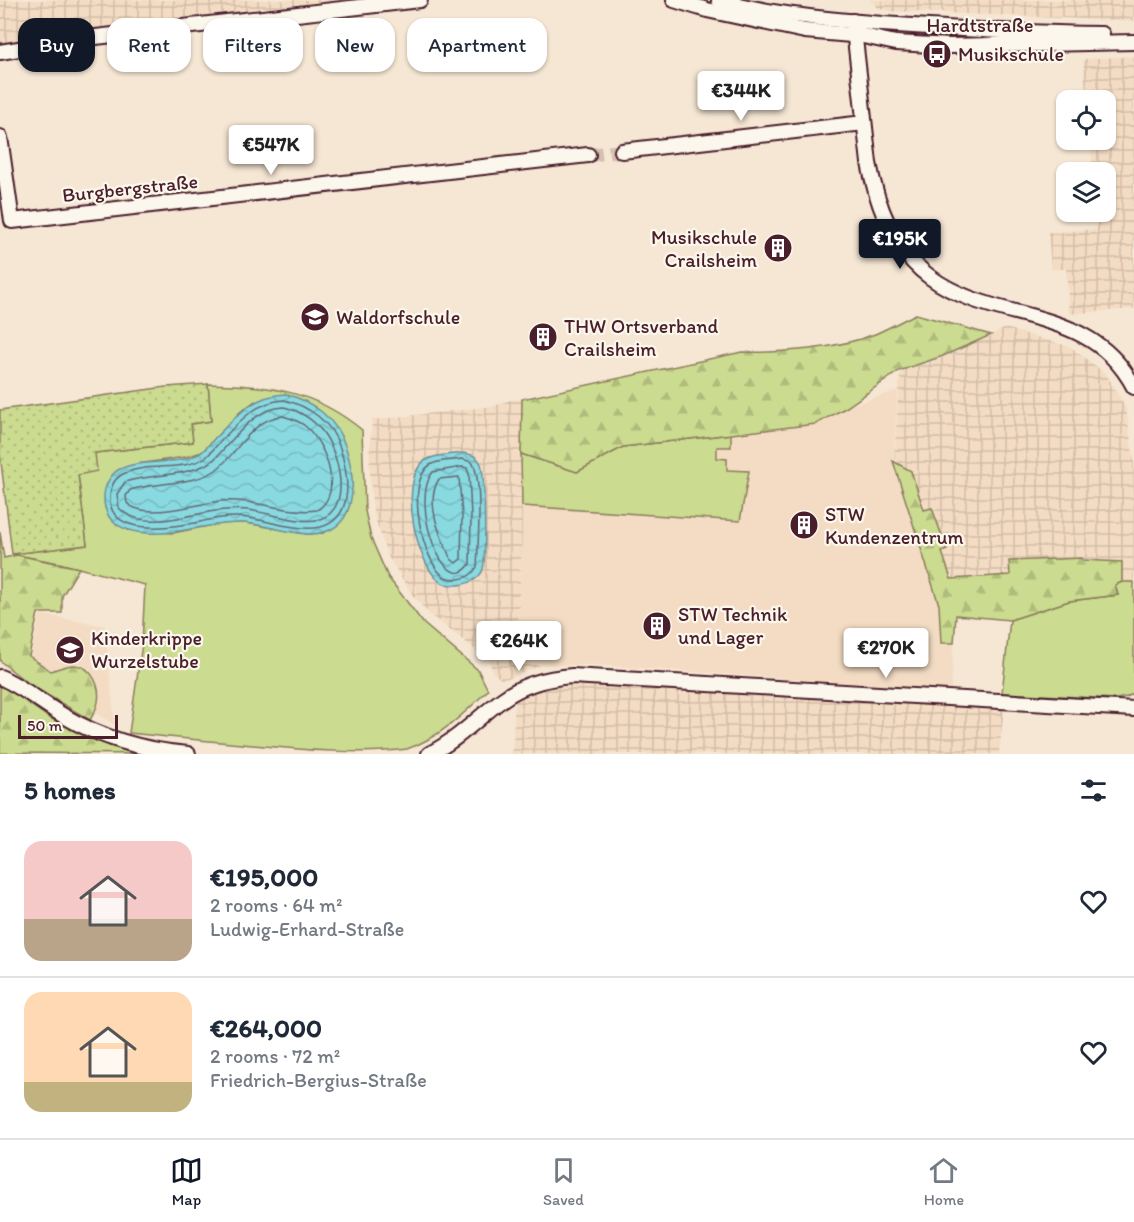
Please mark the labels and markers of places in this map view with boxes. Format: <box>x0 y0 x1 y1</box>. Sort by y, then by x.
bus stop icon: Musikschule <box>921 38 953 70</box>
place label: Musikschule <box>958 42 1064 66</box>
pin: €344K <box>699 71 783 122</box>
pin: €547K <box>229 125 313 176</box>
pin: €195K <box>858 219 942 270</box>
place label: Musikschule Crailsheim <box>651 225 757 272</box>
building icon: Musikschule Crailsheim <box>762 232 794 264</box>
school or university icon: Waldorfschule <box>299 301 331 333</box>
place label: Waldorfschule <box>336 305 460 329</box>
place label: THW Ortsverband Crailsheim <box>564 314 719 361</box>
building icon: THW Ortsverband Crailsheim <box>527 321 559 353</box>
place label: STW Kundenzentrum <box>825 502 964 549</box>
building icon: STW Kundenzentrum <box>788 509 820 541</box>
place label: STW Technik und Lager <box>678 602 788 649</box>
building icon: STW Technik und Lager <box>641 610 673 642</box>
pin: €264K <box>477 621 561 672</box>
place label: Kinderkrippe Wurzelstube <box>91 626 202 673</box>
pin: €270K <box>844 628 928 679</box>
school or university icon: Kinderkrippe Wurzelstube <box>54 634 86 666</box>

